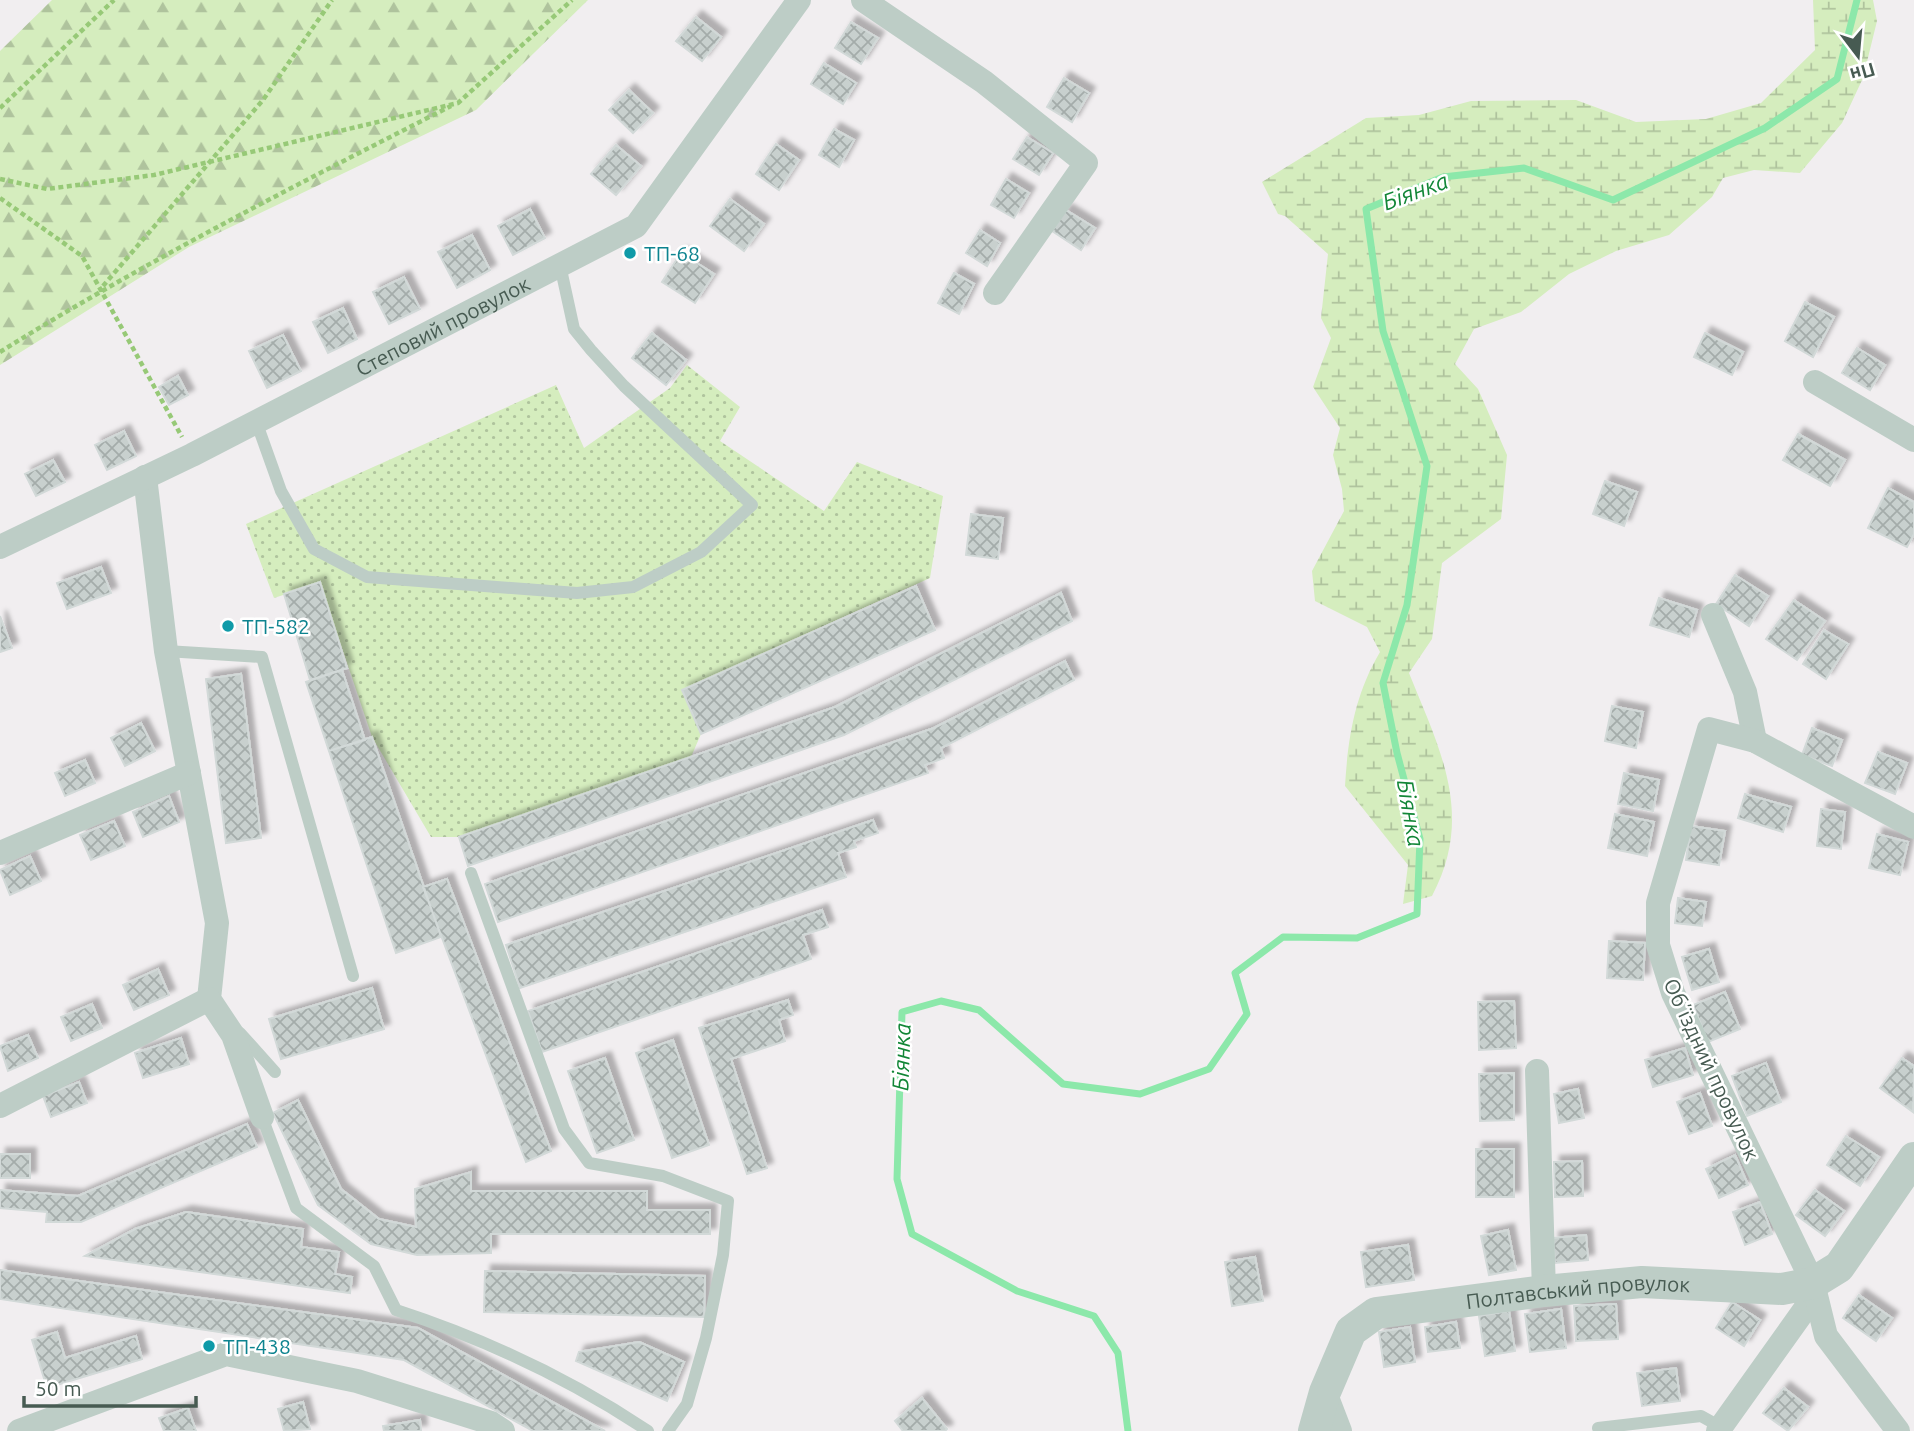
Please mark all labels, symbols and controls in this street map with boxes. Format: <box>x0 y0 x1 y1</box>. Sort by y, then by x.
north arrow <box>1823 21 1893 91</box>
text: Пн <box>1848 58 1878 86</box>
water label: Біянка <box>1379 168 1451 214</box>
place label: ТП-68 <box>644 241 700 265</box>
marker: ТП-68 <box>622 245 638 261</box>
street label: Степовий провулок <box>352 271 534 380</box>
place label: ТП-582 <box>242 614 310 638</box>
marker: ТП-582 <box>220 618 236 634</box>
water label: Біянка <box>1393 777 1429 849</box>
street label: Обʼїздний провулок <box>1659 974 1765 1164</box>
water label: Біянка <box>887 1023 915 1091</box>
street label: Полтавський провулок <box>1464 1270 1691 1313</box>
place label: ТП-438 <box>223 1334 291 1358</box>
marker: ТП-438 <box>201 1338 217 1354</box>
scale bar <box>24 1364 196 1408</box>
text: 50 m <box>35 1376 82 1400</box>

